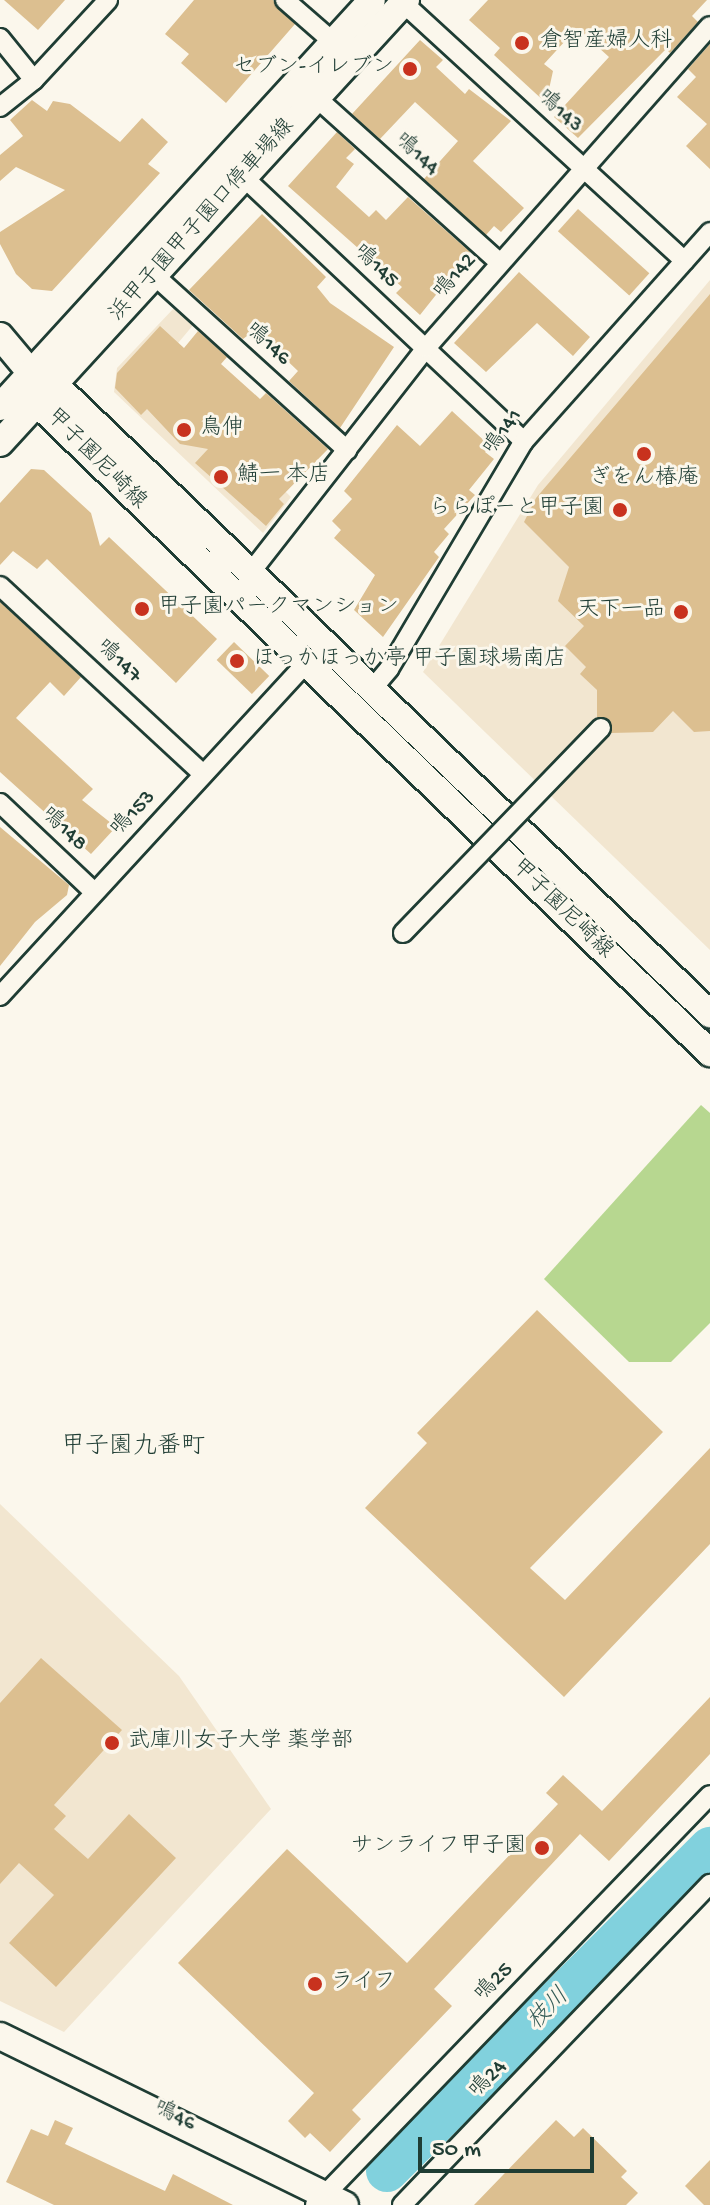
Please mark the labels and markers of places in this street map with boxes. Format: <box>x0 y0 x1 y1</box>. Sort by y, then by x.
place label: 倉智産婦人科 <box>540 30 672 56</box>
marker: 倉智産婦人科 <box>511 32 533 54</box>
place label: セブン-イレブン <box>233 56 394 82</box>
marker: セブン-イレブン <box>401 60 419 78</box>
place label: 鳥伸 <box>200 417 244 443</box>
marker: 鳥伸 <box>175 421 193 439</box>
marker: ぎをん椿庵 <box>635 445 653 463</box>
place label: 鯖一 本店 <box>237 464 330 490</box>
place label: ぎをん椿庵 <box>589 467 699 493</box>
marker: 鯖一 本店 <box>212 468 230 486</box>
place label: ららぽーと甲子園 <box>429 497 604 523</box>
marker: ららぽーと甲子園 <box>611 501 629 519</box>
place label: 甲子園パークマンション <box>158 596 400 622</box>
place label: 天下一品 <box>577 599 665 625</box>
marker: 甲子園パークマンション <box>133 600 151 618</box>
marker: 天下一品 <box>672 603 690 621</box>
place label: ほっかほっか亭 甲子園球場南店 <box>253 648 566 674</box>
marker: ほっかほっか亭 甲子園球場南店 <box>228 652 246 670</box>
place label: 武庫川女子大学 薬学部 <box>128 1730 353 1756</box>
marker: 武庫川女子大学 薬学部 <box>103 1734 121 1752</box>
place label: サンライフ甲子園 <box>350 1835 526 1861</box>
marker: サンライフ甲子園 <box>533 1839 551 1857</box>
place label: ライフ <box>331 1971 397 1997</box>
marker: ライフ <box>306 1975 324 1993</box>

